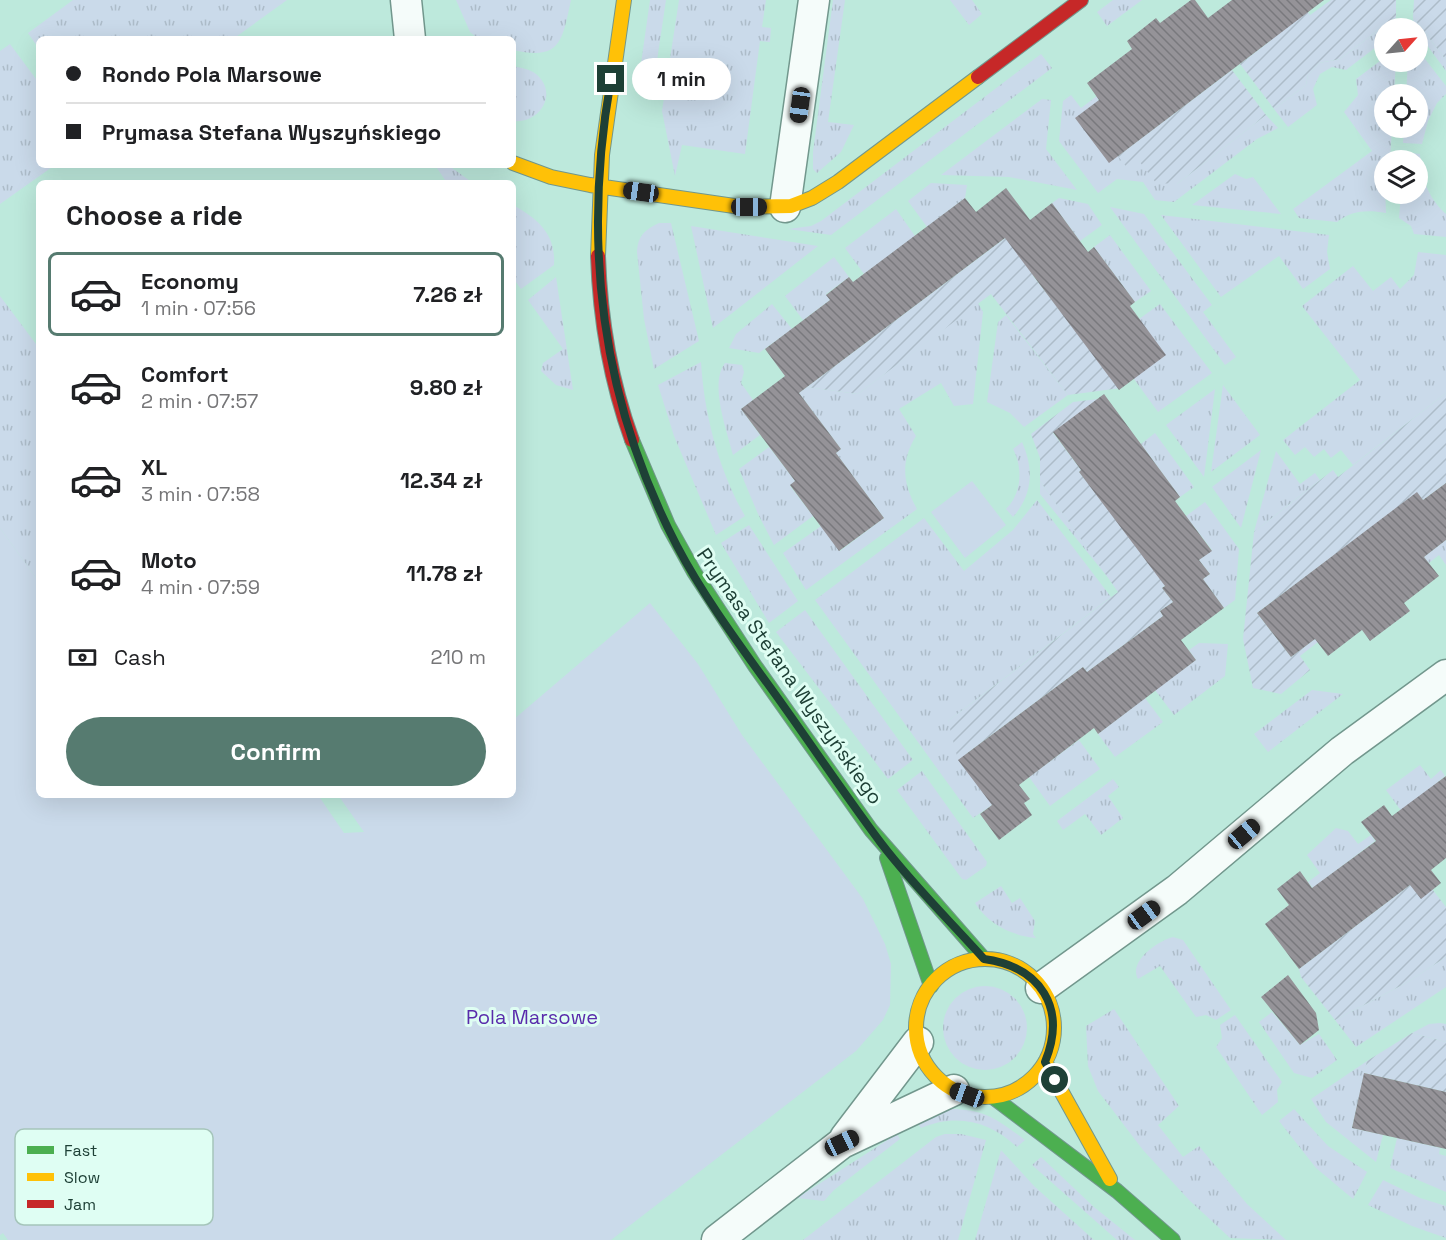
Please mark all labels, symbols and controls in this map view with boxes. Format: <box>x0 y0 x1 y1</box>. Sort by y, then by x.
north arrow <box>1374 18 1428 72</box>
map controls <box>1374 18 1428 204</box>
callout: 1 min <box>632 58 731 100</box>
text: Rondo Pola Marsowe <box>102 60 322 88</box>
route end <box>597 65 624 92</box>
text: 1 min <box>657 66 706 92</box>
button: locate <box>1374 84 1428 138</box>
car <box>789 86 811 124</box>
text: Prymasa Stefana Wyszyńskiego <box>102 118 441 146</box>
button: layers <box>1374 150 1428 204</box>
car <box>622 181 660 203</box>
text: Choose a ride <box>66 198 243 233</box>
car <box>731 198 767 216</box>
icon: car <box>69 267 123 321</box>
text: Economy <box>141 267 239 295</box>
text: 7.26 zł <box>413 280 483 308</box>
text: 1 min · 07:56 <box>141 295 256 321</box>
icon: car <box>69 360 123 414</box>
text: Comfort <box>141 360 229 388</box>
text: 9.80 zł <box>410 373 483 401</box>
text: 2 min · 07:57 <box>141 388 258 414</box>
icon: car <box>69 453 123 507</box>
text: XL <box>141 453 167 481</box>
text: 12.34 zł <box>400 466 483 494</box>
text: 3 min · 07:58 <box>141 481 260 507</box>
street label: Prymasa Stefana Wyszyńskiego <box>691 543 889 809</box>
icon: car <box>69 546 123 600</box>
text: Moto <box>141 546 197 574</box>
text: 11.78 zł <box>406 559 483 587</box>
text: 4 min · 07:59 <box>141 574 260 600</box>
icon: cash <box>66 641 99 674</box>
text: Cash <box>114 643 166 671</box>
text: 210 m <box>430 644 486 670</box>
button: Confirm <box>66 717 486 786</box>
car <box>1224 816 1264 852</box>
car <box>1124 897 1164 933</box>
park label: Pola Marsowe <box>466 1004 598 1030</box>
route start <box>1041 1066 1068 1093</box>
car <box>947 1080 987 1110</box>
car <box>822 1127 862 1159</box>
legend <box>15 1129 213 1225</box>
text: Fast <box>64 1140 97 1161</box>
text: Slow <box>64 1167 100 1188</box>
text: Jam <box>64 1194 96 1215</box>

